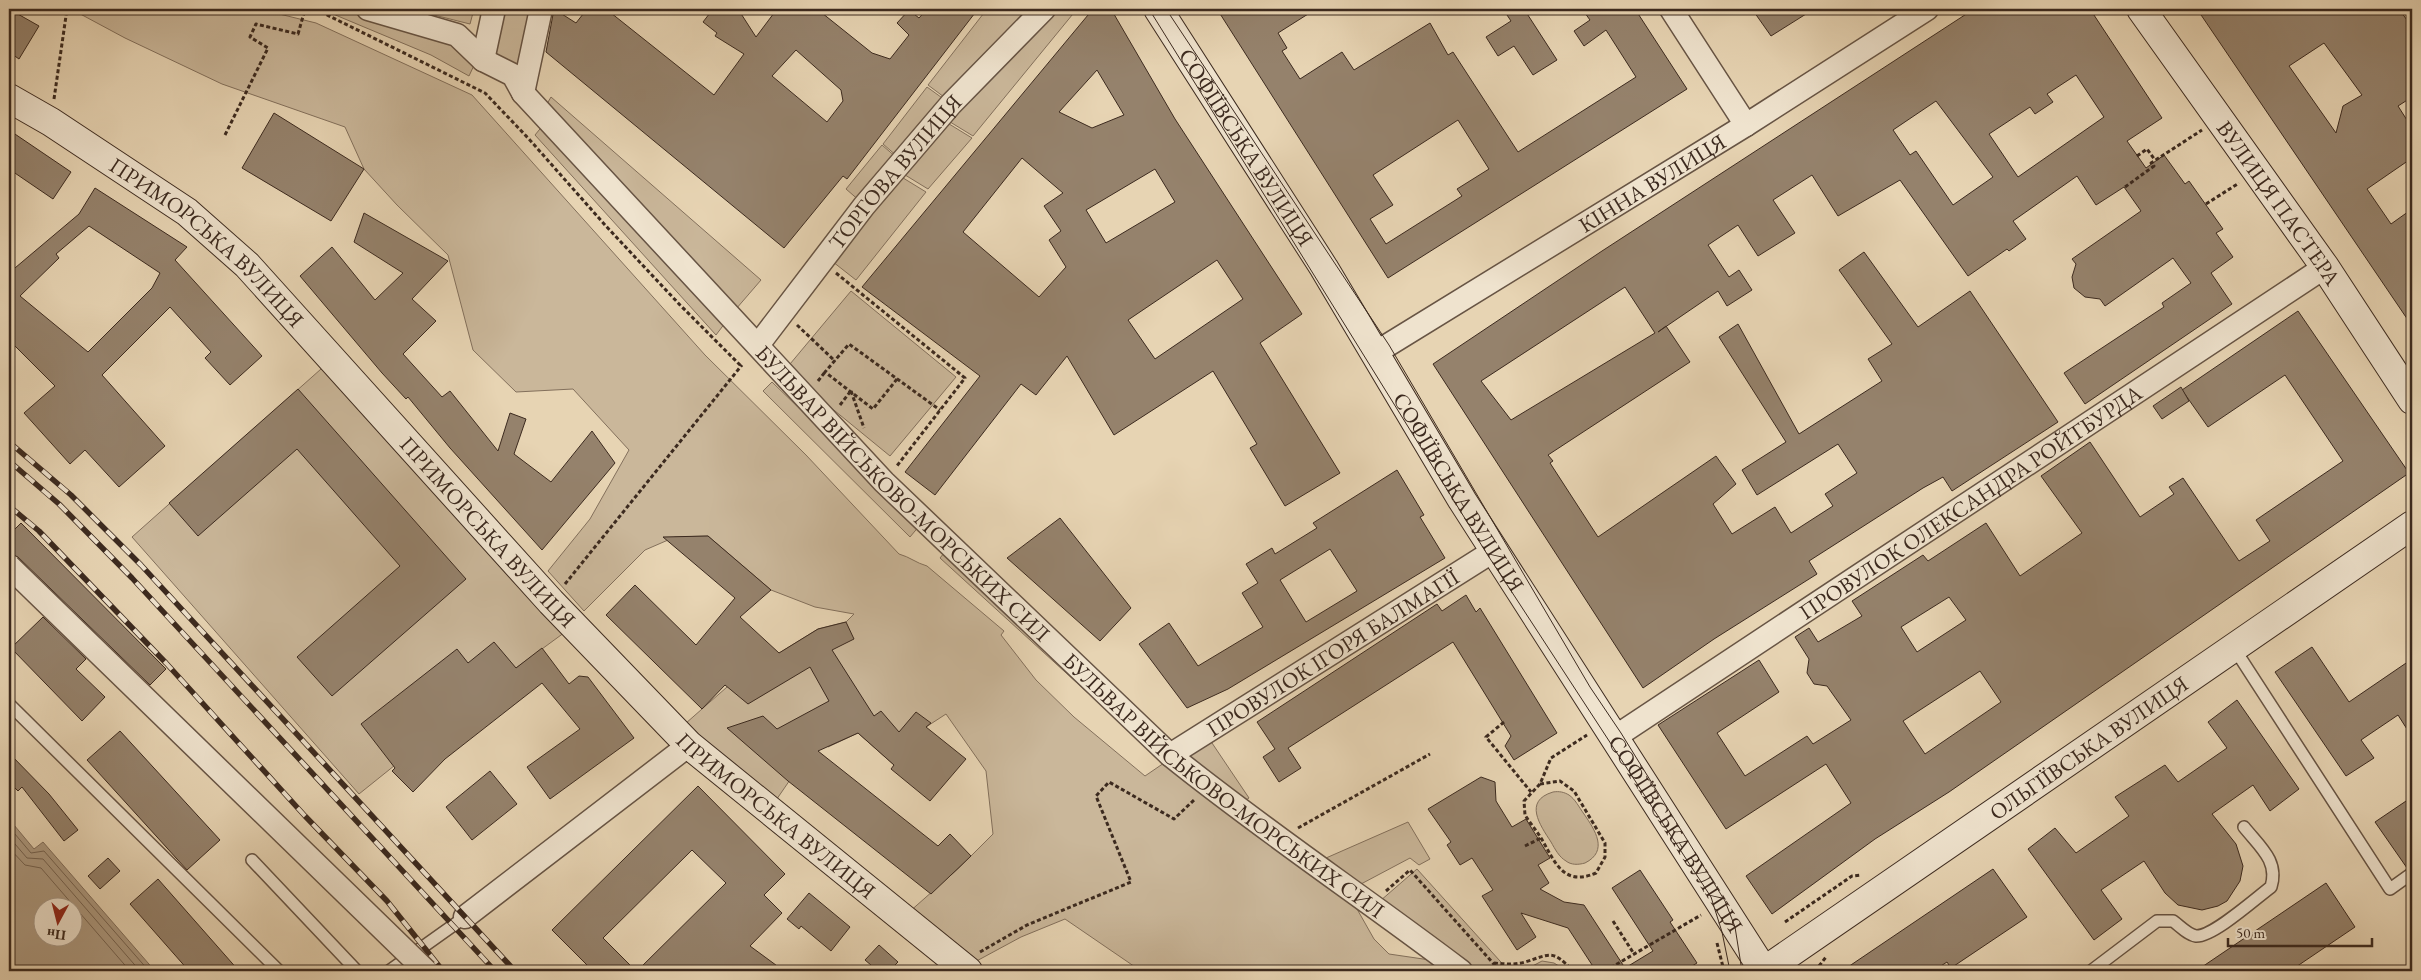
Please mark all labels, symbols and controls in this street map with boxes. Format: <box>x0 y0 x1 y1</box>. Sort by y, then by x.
street label: СОФІЇВСЬКА ВУЛИЦЯ <box>1172 43 1321 252</box>
street label: ТОРГОВА ВУЛИЦЯ <box>822 87 968 255</box>
street label: ВУЛИЦЯ ПАСТЕРА <box>2211 115 2348 291</box>
street label: КІННА ВУЛИЦЯ <box>1573 126 1731 239</box>
street label: ПРИМОРСЬКА ВУЛИЦЯ <box>104 150 311 334</box>
street label: БУЛЬВАР ВІЙСЬКОВО-МОРСЬКИХ СИЛ <box>749 339 1057 648</box>
street label: ПРОВУЛОК ОЛЕКСАНДРА РОЙТБУРДА <box>1793 377 2148 626</box>
street label: СОФІЇВСЬКА ВУЛИЦЯ <box>1387 387 1532 597</box>
street label: ПРИМОРСЬКА ВУЛИЦЯ <box>394 430 583 634</box>
street label: ПРОВУЛОК ІГОРЯ БАЛМАГІЇ <box>1201 562 1465 743</box>
street label: БУЛЬВАР ВІЙСЬКОВО-МОРСЬКИХ СИЛ <box>1057 646 1391 925</box>
street label: ОЛЬГІЇВСЬКА ВУЛИЦЯ <box>1983 669 2194 826</box>
street label: ПРИМОРСЬКА ВУЛИЦЯ <box>670 726 882 905</box>
street label: СОФІЇВСЬКА ВУЛИЦЯ <box>1602 729 1750 938</box>
north arrow <box>32 898 82 948</box>
scale bar <box>2228 915 2372 947</box>
text: 50 m <box>2236 923 2265 942</box>
text: Пн <box>46 925 67 945</box>

